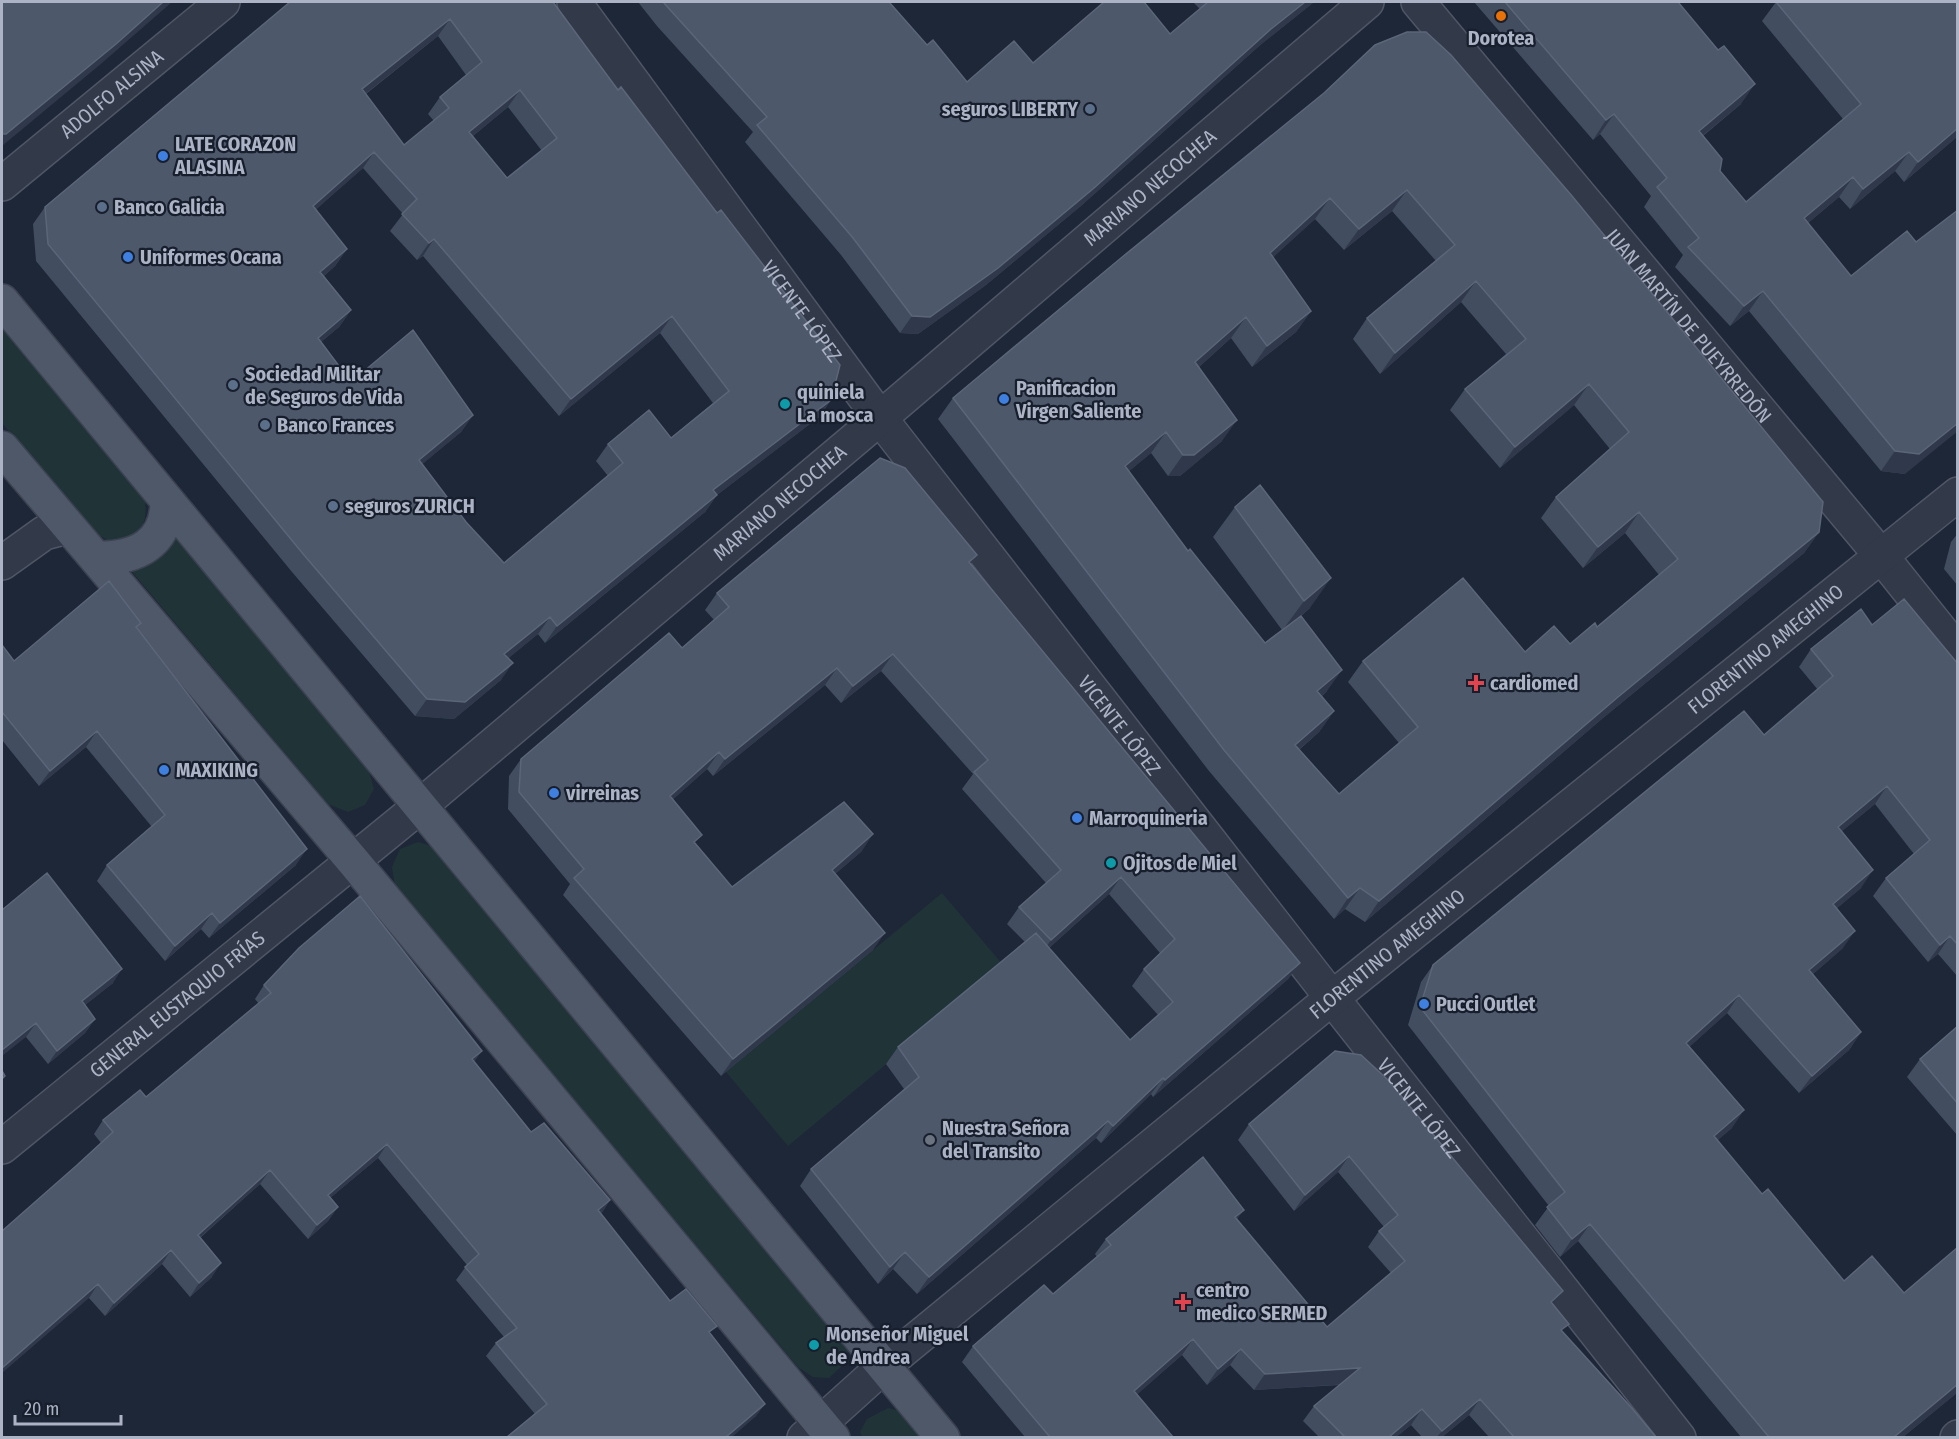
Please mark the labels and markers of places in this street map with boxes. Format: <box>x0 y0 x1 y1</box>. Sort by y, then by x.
marker: Dorotea <box>1494 9 1508 23</box>
place label: Dorotea <box>1468 26 1534 50</box>
place label: seguros LIBERTY <box>942 97 1079 121</box>
marker: seguros LIBERTY <box>1083 102 1097 116</box>
place label: LATE CORAZON ALASINA <box>174 132 296 179</box>
marker: LATE CORAZON ALASINA <box>156 149 170 163</box>
place label: Banco Galicia <box>114 195 225 219</box>
marker: Banco Galicia <box>95 200 109 214</box>
place label: Uniformes Ocana <box>140 245 282 269</box>
marker: Uniformes Ocana <box>121 250 135 264</box>
place label: Sociedad Militar de Seguros de Vida <box>245 362 403 409</box>
place label: Panificacion Virgen Saliente <box>1015 376 1141 423</box>
marker: Sociedad Militar de Seguros de Vida <box>226 378 240 392</box>
place label: quiniela La mosca <box>797 380 874 427</box>
marker: Panificacion Virgen Saliente <box>997 392 1011 406</box>
marker: quiniela La mosca <box>778 397 792 411</box>
place label: Banco Frances <box>277 413 394 437</box>
marker: Banco Frances <box>258 418 272 432</box>
place label: seguros ZURICH <box>345 494 475 518</box>
marker: seguros ZURICH <box>326 499 340 513</box>
place label: cardiomed <box>1490 671 1578 695</box>
marker: cardiomed <box>1467 674 1485 692</box>
place label: MAXIKING <box>176 758 258 782</box>
marker: MAXIKING <box>157 763 171 777</box>
place label: virreinas <box>565 781 639 805</box>
marker: virreinas <box>547 786 561 800</box>
place label: Marroquineria <box>1089 806 1208 830</box>
marker: Marroquineria <box>1070 811 1084 825</box>
place label: Ojitos de Miel <box>1123 851 1237 875</box>
marker: Ojitos de Miel <box>1104 856 1118 870</box>
place label: Pucci Outlet <box>1436 992 1537 1016</box>
marker: Pucci Outlet <box>1417 997 1431 1011</box>
place label: Nuestra Señora del Transito <box>942 1116 1070 1163</box>
marker: Nuestra Señora del Transito <box>923 1133 937 1147</box>
place label: centro medico SERMED <box>1196 1278 1328 1325</box>
marker: centro medico SERMED <box>1174 1293 1192 1311</box>
place label: Monseñor Miguel de Andrea <box>826 1322 969 1369</box>
marker: Monseñor Miguel de Andrea <box>807 1338 821 1352</box>

